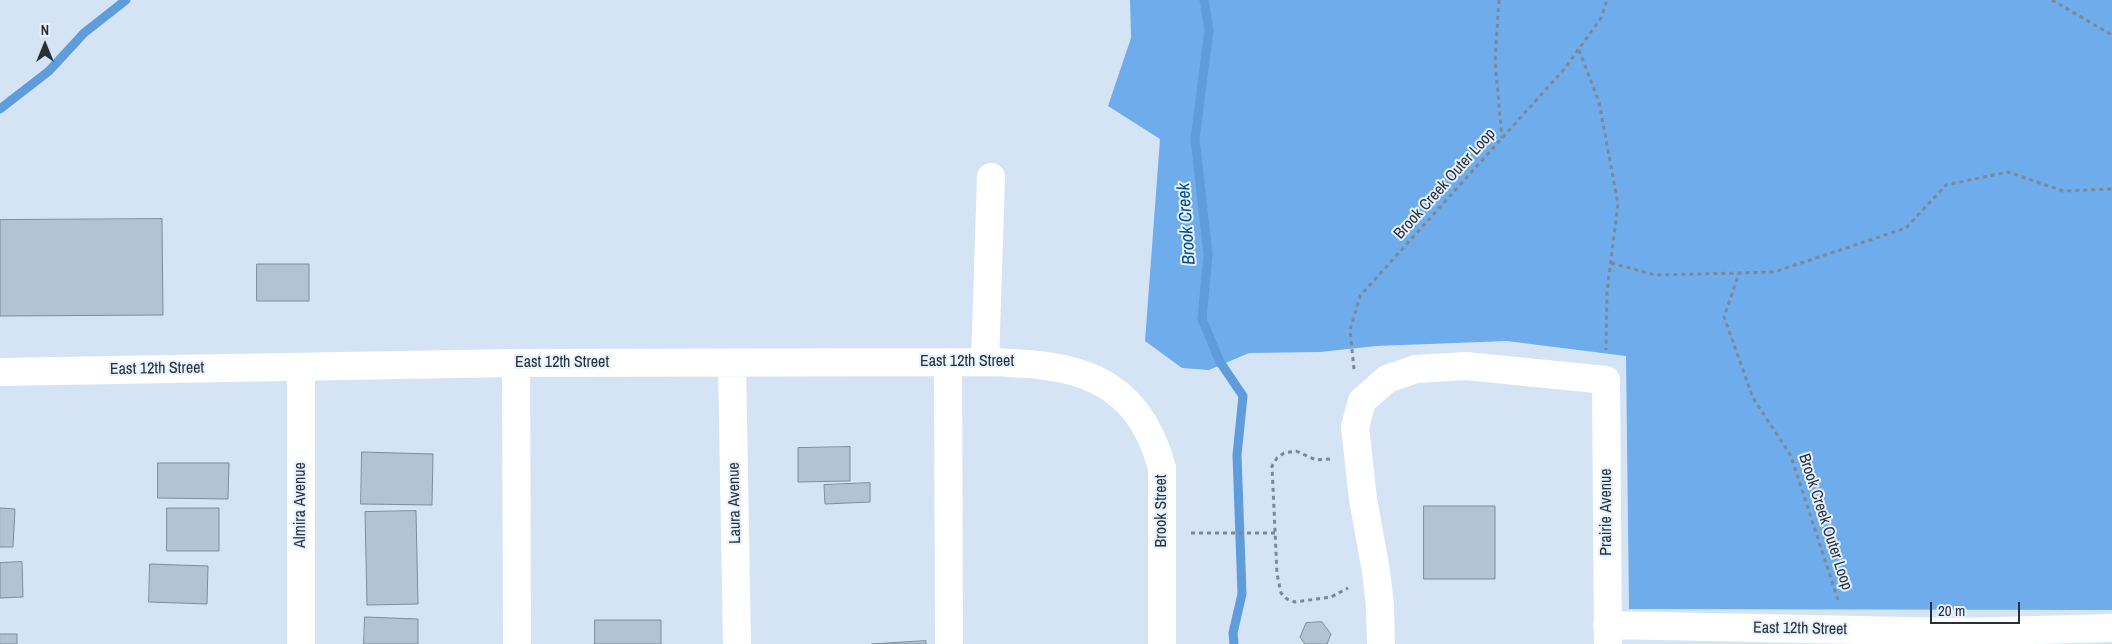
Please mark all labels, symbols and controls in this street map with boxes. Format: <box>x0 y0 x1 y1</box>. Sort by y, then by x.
north arrow <box>20 20 70 70</box>
text: N <box>41 21 49 39</box>
street label: Brook Creek Outer Loop <box>1390 125 1500 243</box>
water label: Brook Creek <box>1173 182 1201 266</box>
street label: East 12th Street <box>920 352 1014 372</box>
street label: East 12th Street <box>515 353 609 373</box>
street label: East 12th Street <box>110 359 204 379</box>
street label: Brook Creek Outer Loop <box>1794 451 1856 593</box>
street label: Almira Avenue <box>291 462 311 548</box>
street label: Laura Avenue <box>725 462 745 544</box>
street label: Prairie Avenue <box>1597 468 1617 556</box>
street label: Brook Street <box>1152 475 1172 547</box>
scale bar <box>1932 592 2022 624</box>
text: 20 m <box>1938 600 1965 621</box>
street label: East 12th Street <box>1753 619 1847 639</box>

